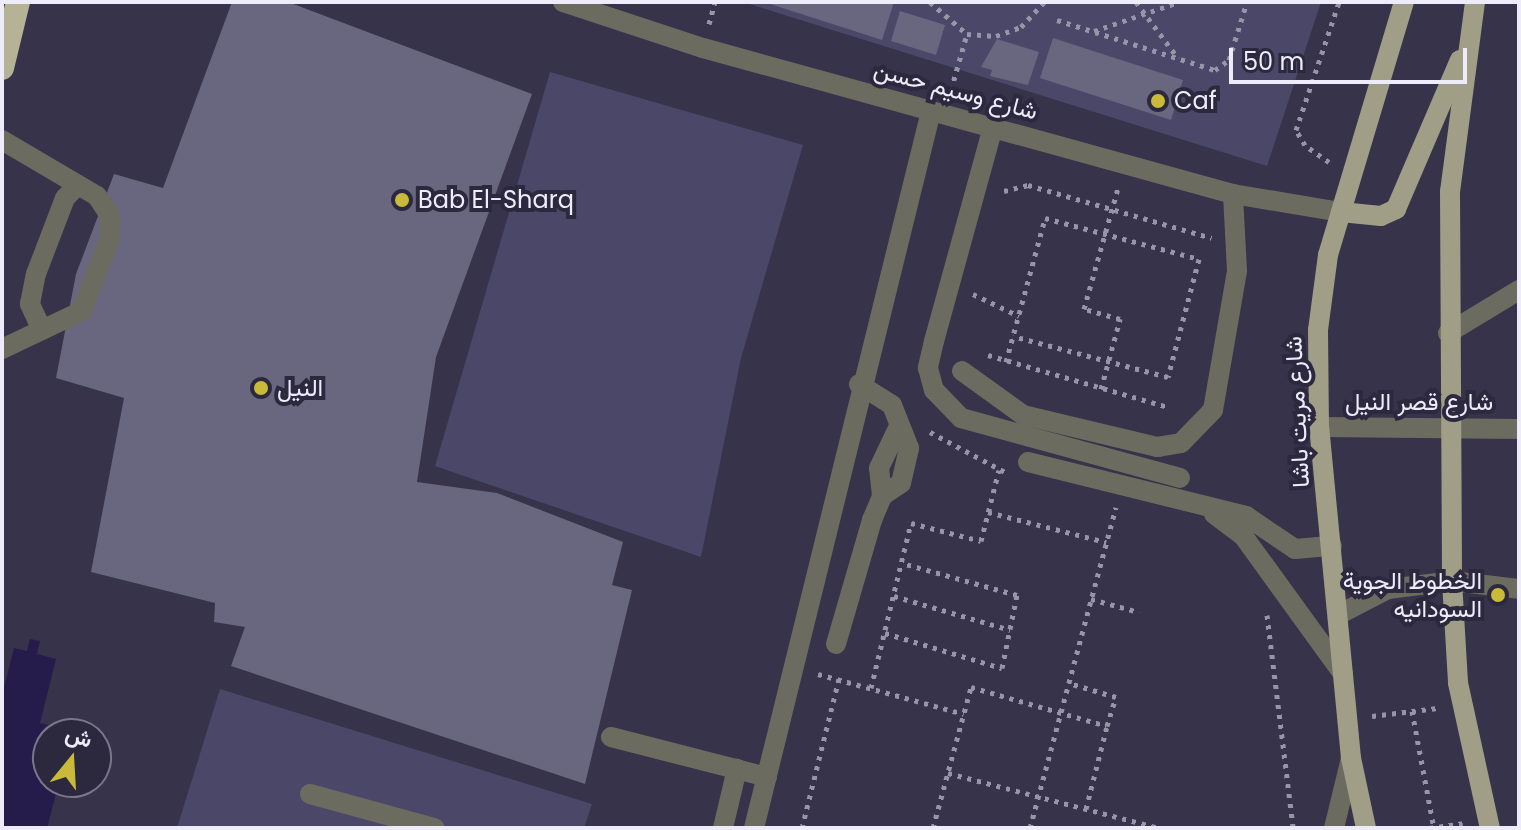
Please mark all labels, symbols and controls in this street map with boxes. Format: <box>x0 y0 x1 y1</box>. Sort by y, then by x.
scale bar <box>1233 32 1471 82</box>
text: 50 m <box>1243 45 1304 78</box>
street label: شارع وسيم حسن <box>871 54 1041 126</box>
place label: Caf <box>1174 87 1217 115</box>
marker: Caf <box>1149 92 1167 110</box>
place label: Bab El-Sharq <box>418 186 574 214</box>
marker: Bab El-Sharq <box>393 191 411 209</box>
street label: شارع مريت باشا <box>1279 336 1315 488</box>
place label: النيل <box>277 374 323 402</box>
marker: النيل <box>252 379 270 397</box>
street label: شارع قصر النيل <box>1345 388 1493 416</box>
place label: الخطوط الجوية السودانيه <box>1343 567 1482 623</box>
marker: الخطوط الجوية السودانيه <box>1489 586 1507 604</box>
north arrow <box>32 718 112 798</box>
text: ش <box>62 718 96 755</box>

